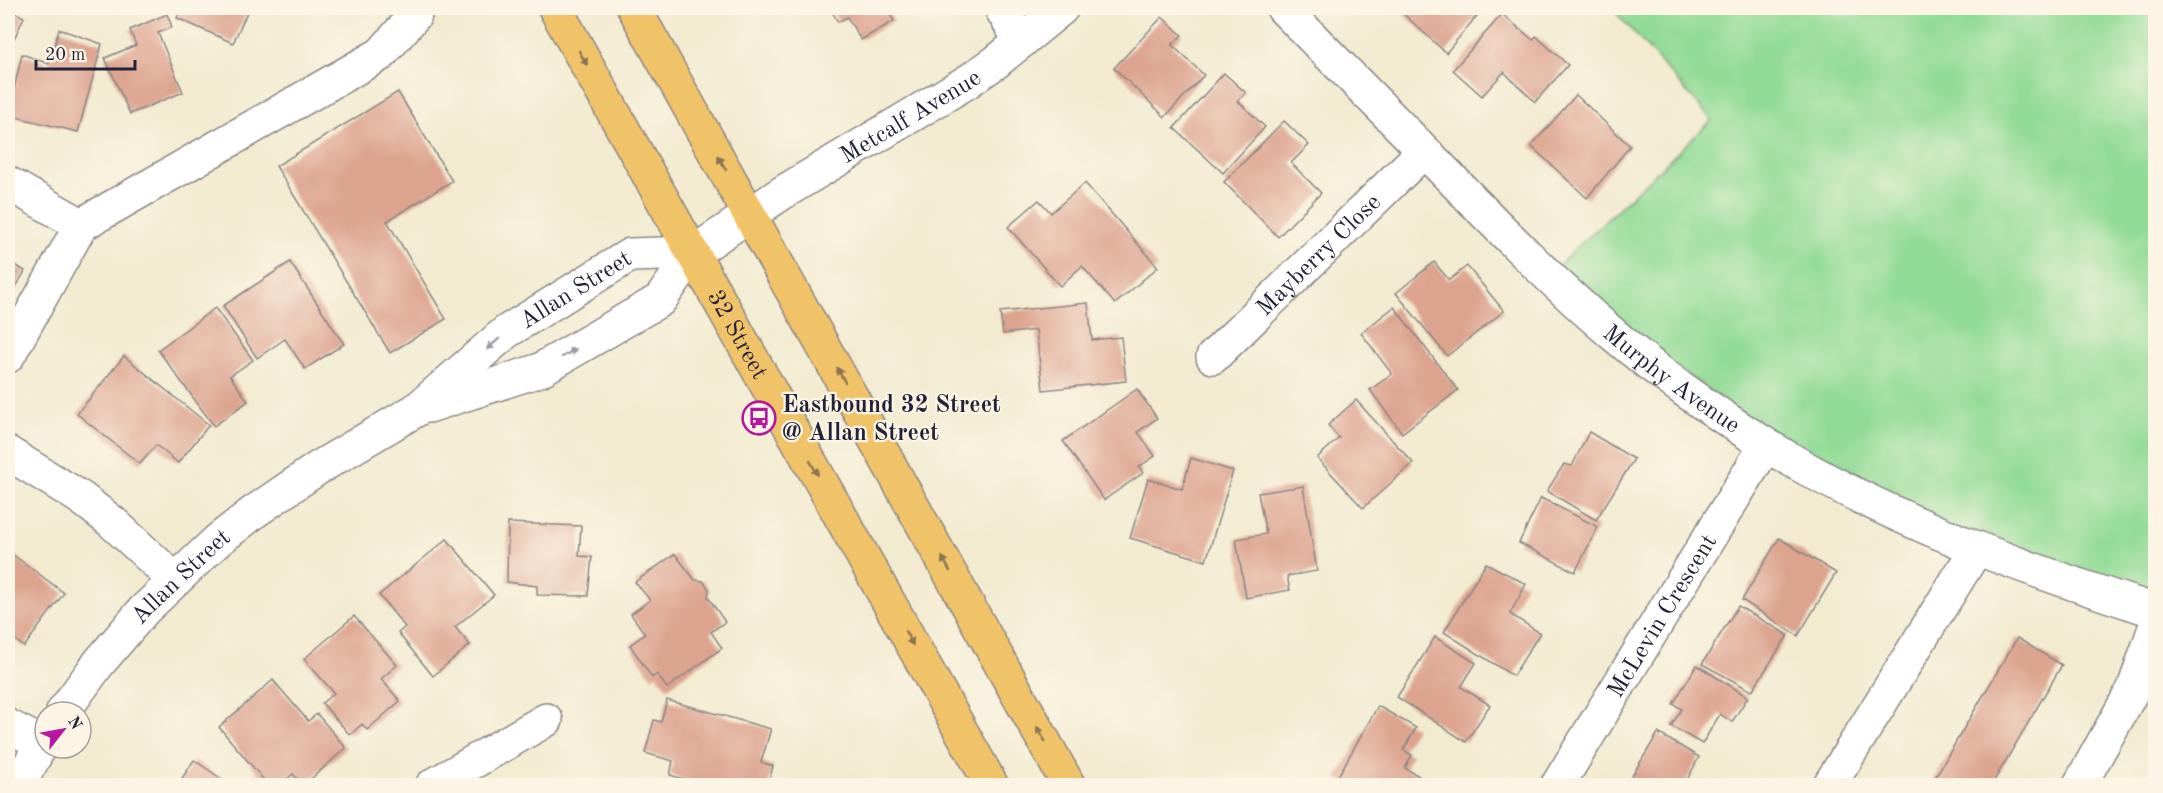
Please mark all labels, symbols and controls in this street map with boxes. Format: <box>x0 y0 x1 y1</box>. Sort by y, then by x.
scale bar <box>36 33 135 71</box>
text: 20 m <box>45 46 85 64</box>
one-way arrow <box>578 50 588 67</box>
street label: Metcalf Avenue <box>837 66 986 169</box>
one-way arrow <box>717 154 727 171</box>
street label: Mayberry Close <box>1253 190 1386 321</box>
street label: Allan Street <box>516 247 636 334</box>
street label: 32 Street <box>702 286 771 384</box>
street label: Murphy Avenue <box>1598 321 1744 439</box>
one-way arrow <box>486 337 501 350</box>
one-way arrow <box>561 348 577 359</box>
one-way arrow <box>836 367 846 384</box>
place label: Eastbound 32 Street @ Allan Street <box>782 394 1001 446</box>
bus stop icon: Eastbound 32 Street @ Allan Street <box>741 400 777 436</box>
one-way arrow <box>809 460 819 477</box>
street label: Allan Street <box>128 525 235 629</box>
street label: McLevin Crescent <box>1604 531 1722 702</box>
one-way arrow <box>941 555 951 572</box>
one-way arrow <box>904 630 914 647</box>
north arrow <box>33 700 93 760</box>
text: N <box>64 714 85 733</box>
one-way arrow <box>1036 726 1046 743</box>

